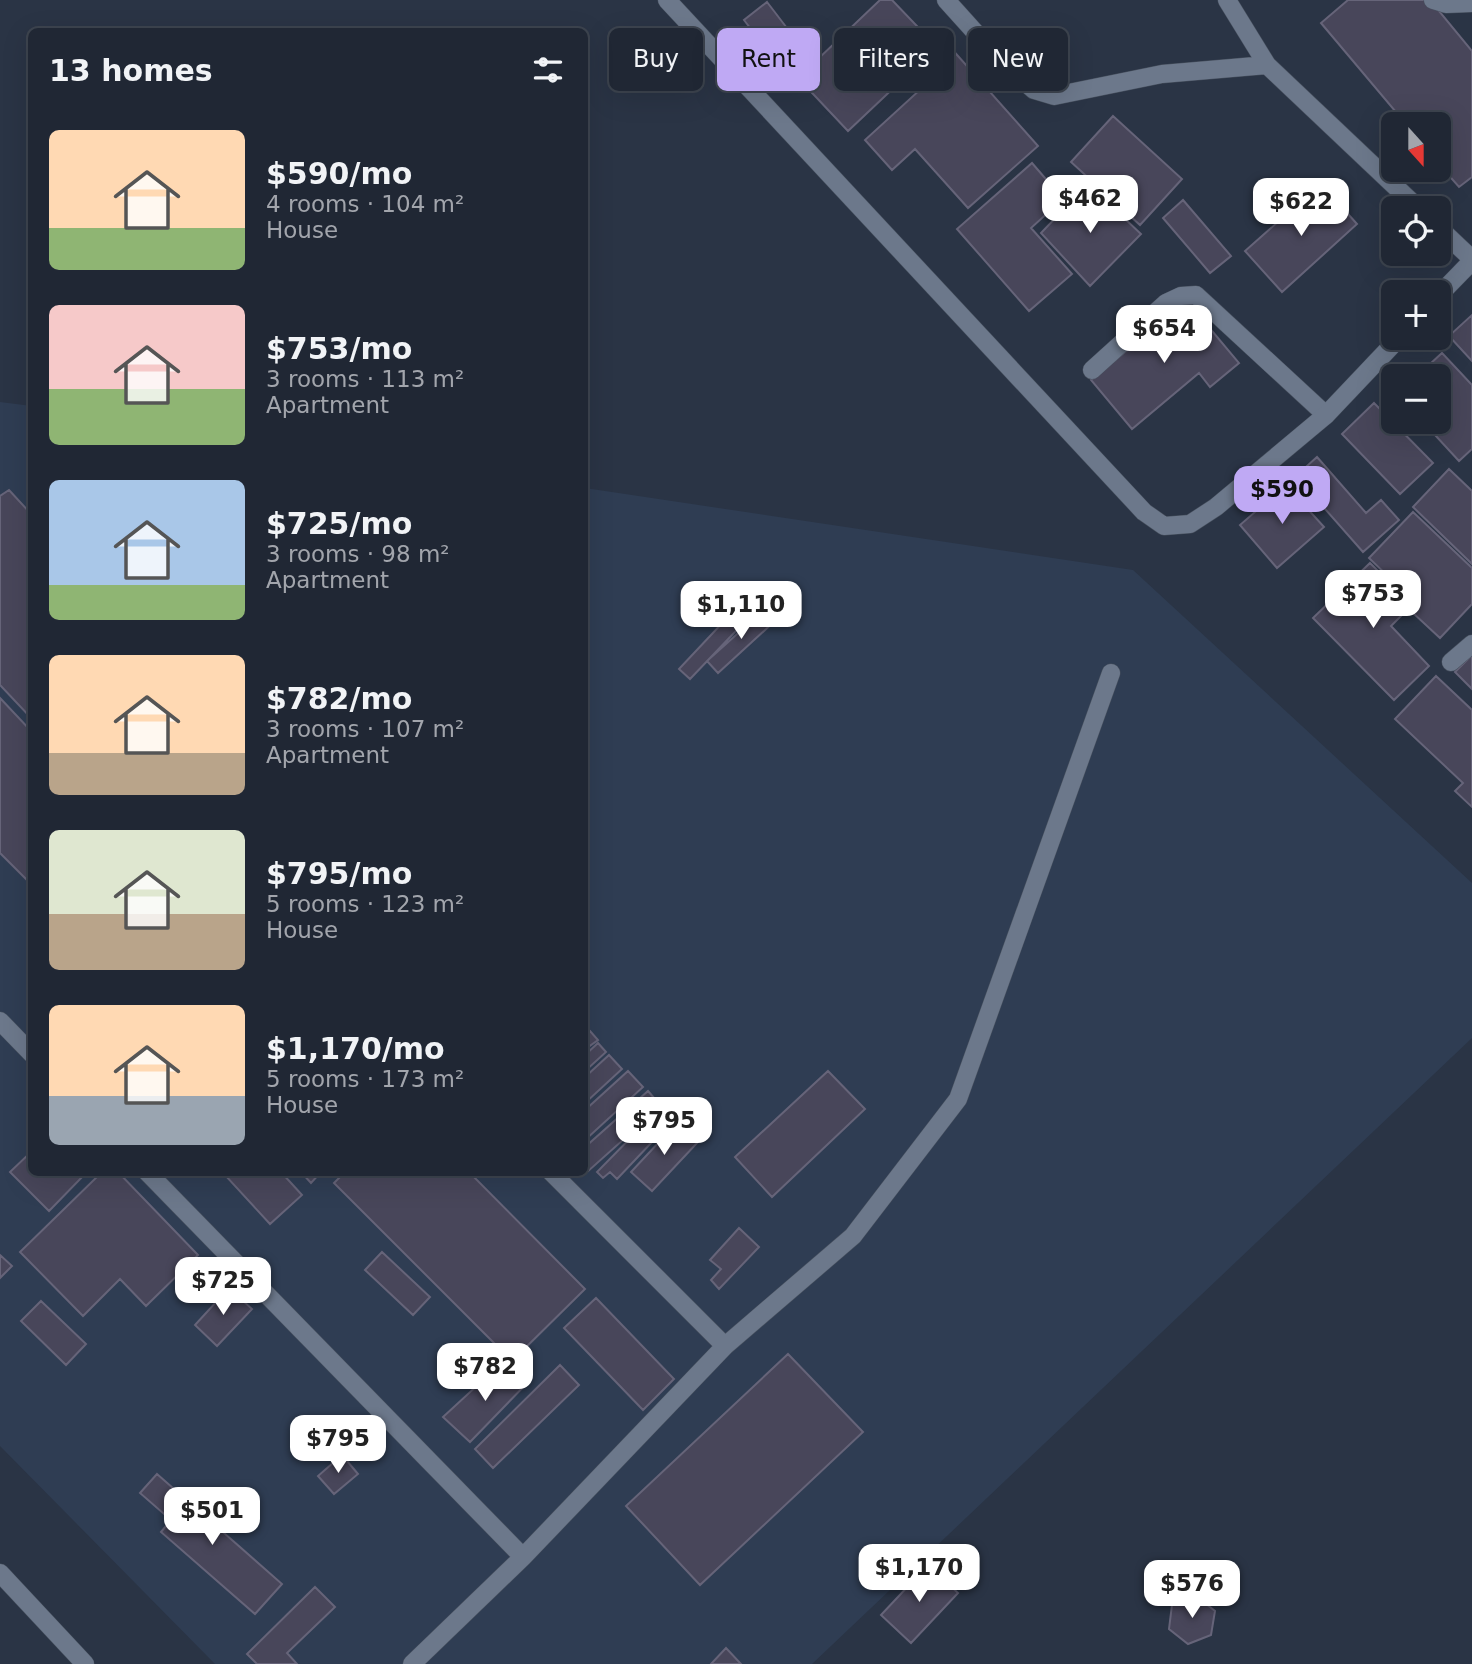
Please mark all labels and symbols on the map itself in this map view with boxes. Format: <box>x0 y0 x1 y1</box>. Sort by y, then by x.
north arrow <box>1381 112 1451 182</box>
pin: $462 <box>1049 176 1131 235</box>
pin: $622 <box>1260 178 1342 238</box>
pin: $654 <box>1123 306 1205 365</box>
pin: $590 <box>1241 466 1323 526</box>
pin: $753 <box>1332 570 1414 630</box>
pin: $1,110 <box>684 582 798 641</box>
pin: $795 <box>623 1098 705 1157</box>
pin: $725 <box>182 1258 264 1317</box>
pin: $782 <box>444 1344 526 1403</box>
pin: $795 <box>297 1416 379 1475</box>
pin: $501 <box>171 1488 253 1547</box>
pin: $1,170 <box>862 1544 976 1604</box>
pin: $576 <box>1151 1560 1233 1620</box>

